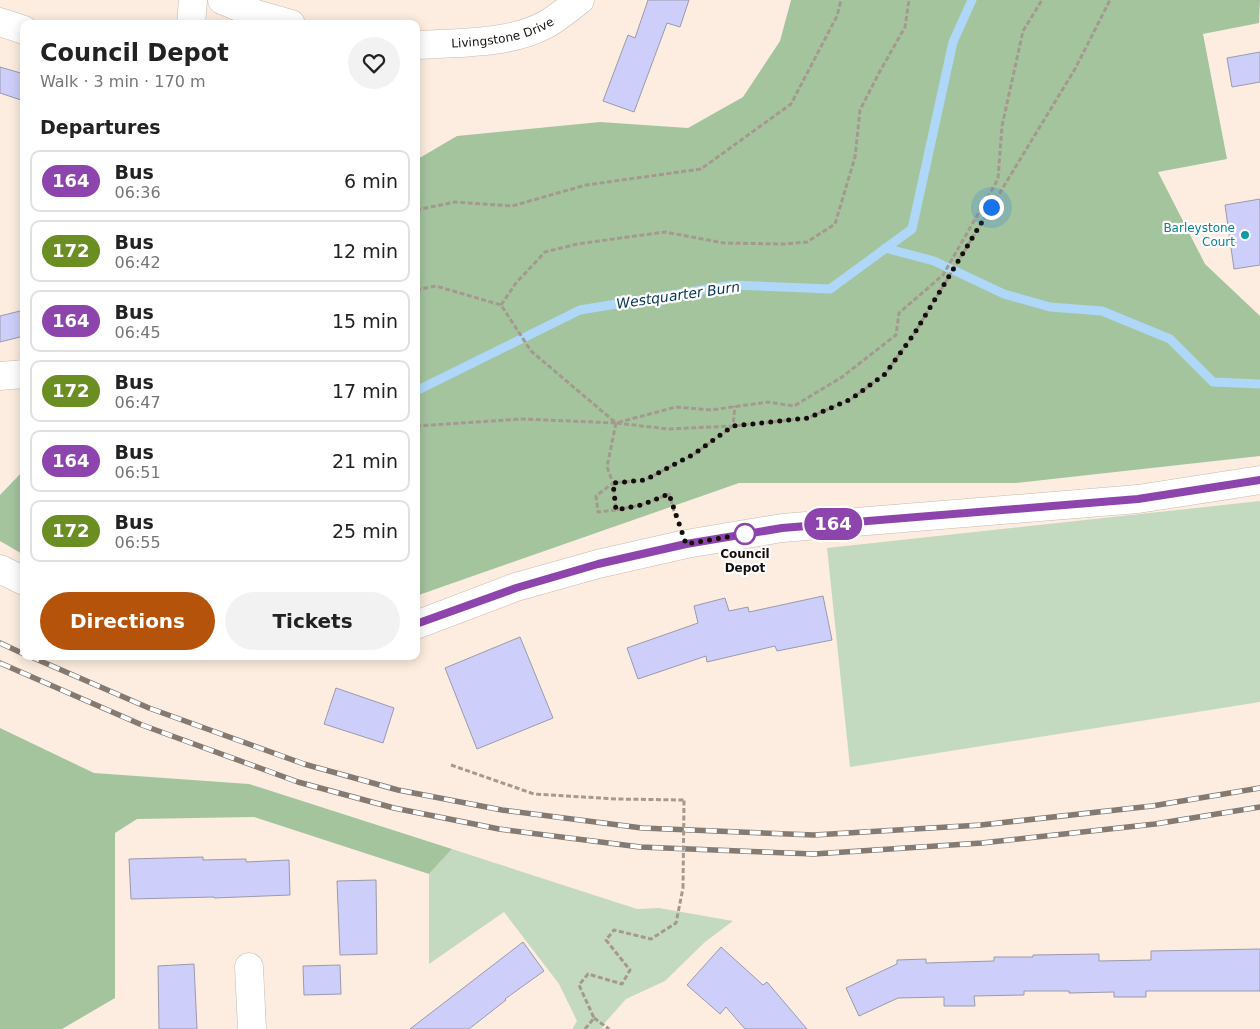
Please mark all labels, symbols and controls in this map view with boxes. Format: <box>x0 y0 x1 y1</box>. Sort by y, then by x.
street label: Livingstone Drive <box>451 15 556 51</box>
button: heart <box>348 37 400 89</box>
text: Council Depot <box>40 39 229 67</box>
text: Walk · 3 min · 170 m <box>40 72 205 91</box>
text: Departures <box>40 116 161 138</box>
text: Bus <box>115 161 154 183</box>
text: 164 <box>52 170 90 191</box>
text: 6 min <box>344 170 398 192</box>
text: 06:36 <box>115 183 161 202</box>
your location <box>979 195 1004 220</box>
place label: Barleystone Court <box>1163 221 1235 249</box>
marker: Barleystone Court <box>1239 229 1251 241</box>
text: Bus <box>115 231 154 253</box>
text: 172 <box>52 240 90 261</box>
text: 12 min <box>332 240 398 262</box>
text: 06:42 <box>115 253 161 272</box>
water label: Westquarter Burn <box>615 278 741 312</box>
text: Bus <box>115 301 154 323</box>
text: 164 <box>52 310 90 331</box>
text: 15 min <box>332 310 398 332</box>
text: 06:45 <box>115 323 161 342</box>
text: Bus <box>115 371 154 393</box>
text: 172 <box>52 380 90 401</box>
text: 17 min <box>332 380 398 402</box>
text: 06:47 <box>115 393 161 412</box>
text: Bus <box>115 441 154 463</box>
text: 164 <box>52 450 90 471</box>
text: 21 min <box>332 450 398 472</box>
text: 06:51 <box>115 463 161 482</box>
line badge: 164 <box>804 508 862 540</box>
text: Bus <box>115 511 154 533</box>
text: 164 <box>814 513 852 534</box>
text: 172 <box>52 520 90 541</box>
text: 25 min <box>332 520 398 542</box>
marker: Council Depot <box>734 523 756 545</box>
text: 06:55 <box>115 533 161 552</box>
place label: Council Depot <box>720 547 770 575</box>
button: Directions <box>40 592 215 650</box>
button: Tickets <box>225 592 400 650</box>

